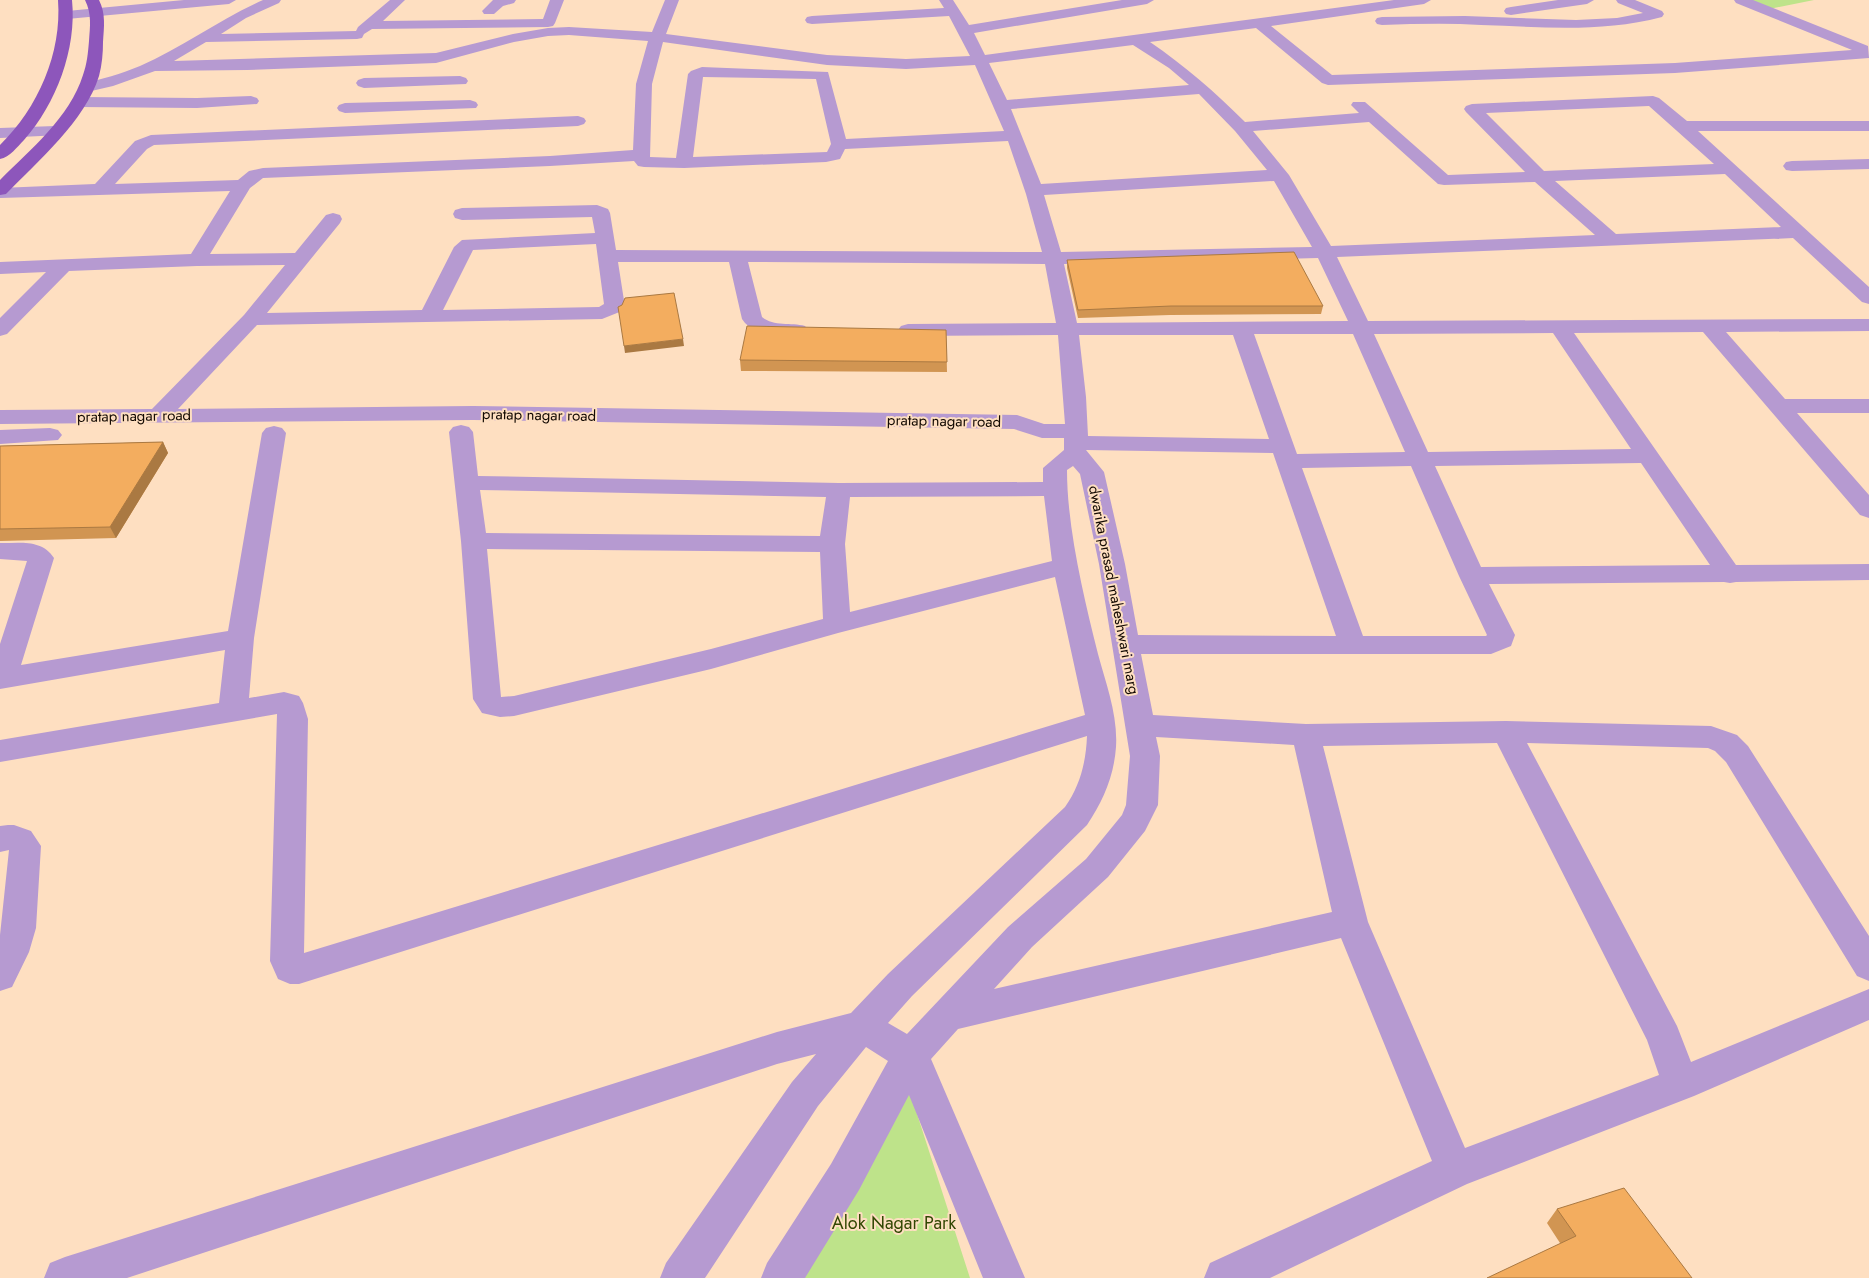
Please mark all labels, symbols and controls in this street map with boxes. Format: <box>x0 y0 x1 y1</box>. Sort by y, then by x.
street label: pratap nagar road <box>482 403 596 427</box>
street label: pratap nagar road <box>77 404 191 428</box>
street label: pratap nagar road <box>887 409 1001 433</box>
street label: dwarika prasad maheshwari marg <box>1083 484 1145 696</box>
park label: Alok Nagar Park <box>832 1210 956 1236</box>

